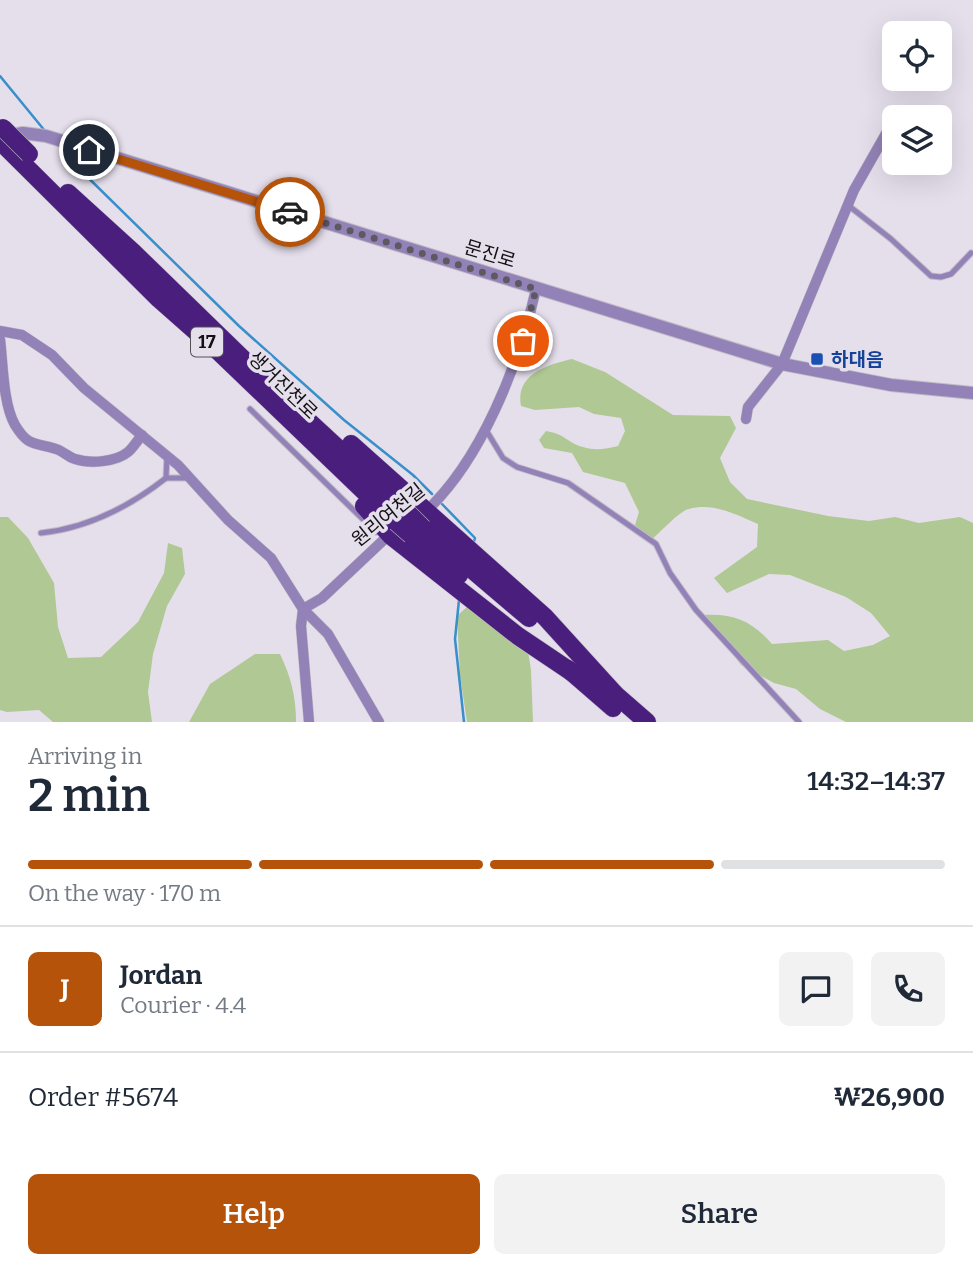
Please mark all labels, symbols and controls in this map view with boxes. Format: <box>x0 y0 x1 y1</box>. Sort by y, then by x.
map controls <box>882 21 952 175</box>
button: locate <box>882 21 952 91</box>
button: layers <box>882 105 952 175</box>
pin <box>59 120 119 180</box>
icon: home <box>70 131 108 169</box>
courier <box>255 177 325 247</box>
icon: car <box>271 193 309 231</box>
street label: 문진로 <box>462 235 518 273</box>
pin <box>493 311 553 371</box>
icon: bag <box>504 322 542 360</box>
road number: 17 <box>191 328 223 356</box>
street label: 생거진천로 <box>244 346 322 424</box>
place label: 하대음 <box>831 348 883 371</box>
marker: 하대음 <box>809 351 825 367</box>
street label: 원리여천길 <box>347 479 429 551</box>
text: Arriving in <box>28 742 142 770</box>
text: 14:32–14:37 <box>807 766 945 797</box>
text: 2 min <box>28 768 150 823</box>
text: On the way · 170 m <box>28 879 221 907</box>
button: chat <box>779 952 853 1026</box>
button: phone <box>871 952 945 1026</box>
text: Jordan <box>120 960 202 991</box>
text: J <box>61 974 69 1005</box>
text: Courier · 4.4 <box>120 991 246 1019</box>
text: Order #5674 <box>28 1082 178 1113</box>
text: ₩26,900 <box>834 1082 945 1113</box>
button: Help <box>28 1174 480 1254</box>
button: Share <box>494 1174 945 1254</box>

